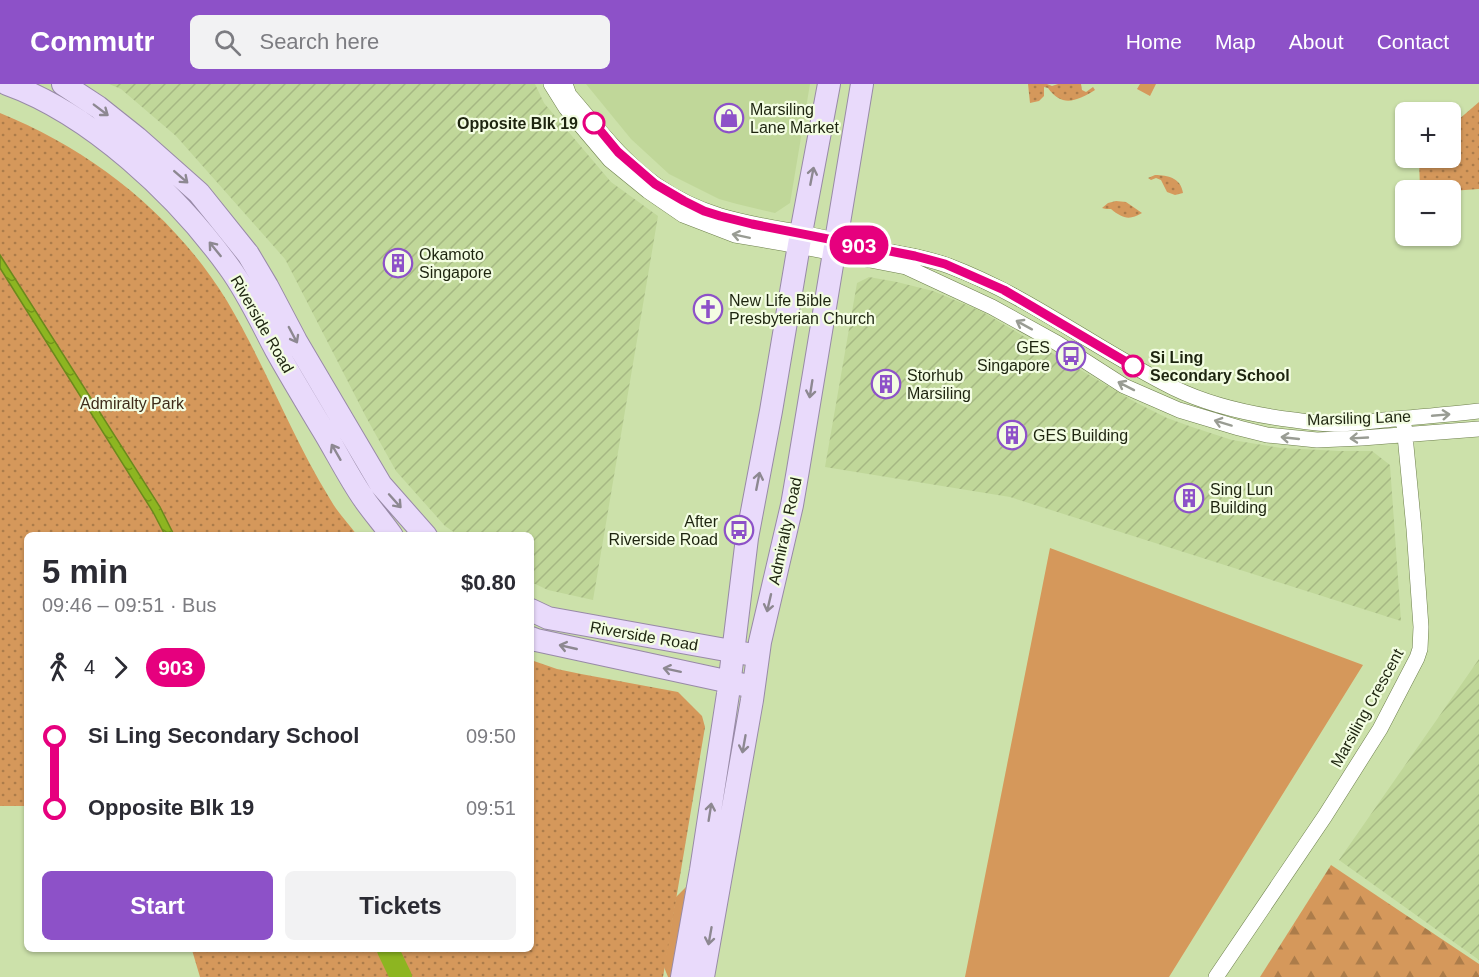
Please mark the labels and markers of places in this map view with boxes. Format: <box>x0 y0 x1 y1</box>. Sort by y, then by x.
place label: Marsiling Lane Market <box>750 101 839 136</box>
shop icon: Marsiling Lane Market <box>713 102 745 134</box>
marker: Opposite Blk 19 <box>583 112 605 134</box>
place label: Opposite Blk 19 <box>457 115 578 132</box>
place label: Okamoto Singapore <box>419 246 492 281</box>
building icon: Okamoto Singapore <box>382 247 414 279</box>
place label: New Life Bible Presbyterian Church <box>729 292 875 327</box>
church icon: New Life Bible Presbyterian Church <box>692 293 724 325</box>
place label: GES Singapore <box>977 339 1050 374</box>
bus stop icon: GES Singapore <box>1055 340 1087 372</box>
place label: Si Ling Secondary School <box>1150 349 1290 384</box>
marker: Si Ling Secondary School <box>1122 355 1144 377</box>
place label: Storhub Marsiling <box>907 367 971 402</box>
building icon: Storhub Marsiling <box>870 368 902 400</box>
building icon: GES Building <box>996 419 1028 451</box>
place label: GES Building <box>1033 427 1128 444</box>
place label: Sing Lun Building <box>1210 481 1273 516</box>
building icon: Sing Lun Building <box>1173 482 1205 514</box>
place label: After Riverside Road <box>609 513 719 548</box>
bus stop icon: After Riverside Road <box>723 514 755 546</box>

